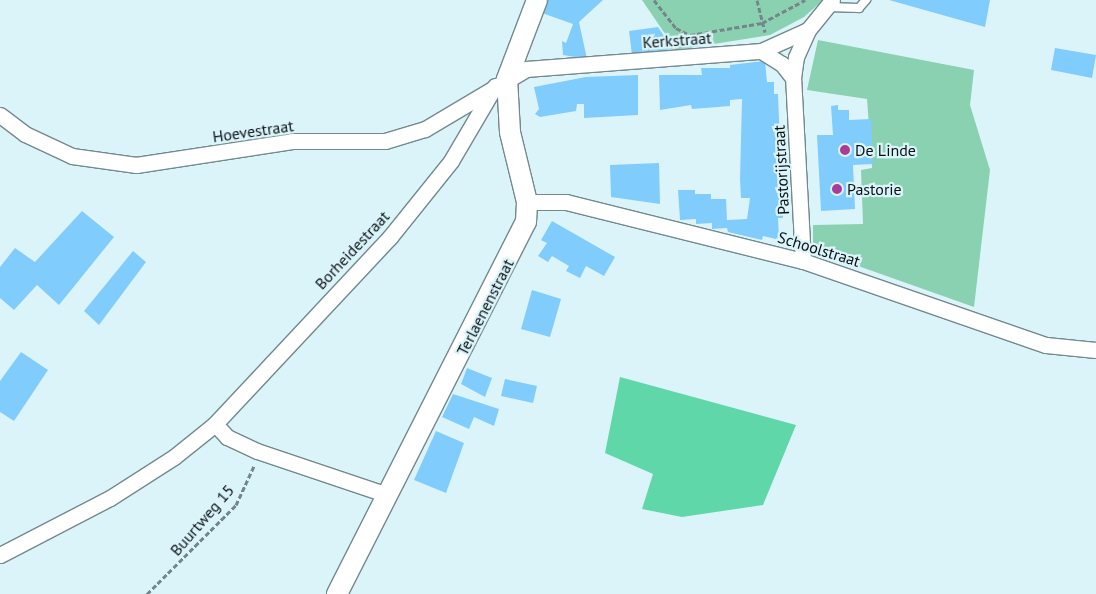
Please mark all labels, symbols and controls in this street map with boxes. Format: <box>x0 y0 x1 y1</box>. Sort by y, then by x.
street label: Kerkstraat <box>642 28 712 52</box>
street label: Hoevestraat <box>211 116 295 146</box>
street label: Pastorijstraat <box>769 125 793 215</box>
place label: De Linde <box>855 140 916 160</box>
marker: De Linde <box>839 144 851 156</box>
place label: Pastorie <box>847 179 902 199</box>
marker: Pastorie <box>831 183 843 195</box>
street label: Borheidestraat <box>311 207 393 293</box>
street label: Schoolstraat <box>775 227 863 271</box>
street label: Terlaenenstraat <box>452 256 518 358</box>
street label: Buurtweg 15 <box>166 481 238 559</box>

